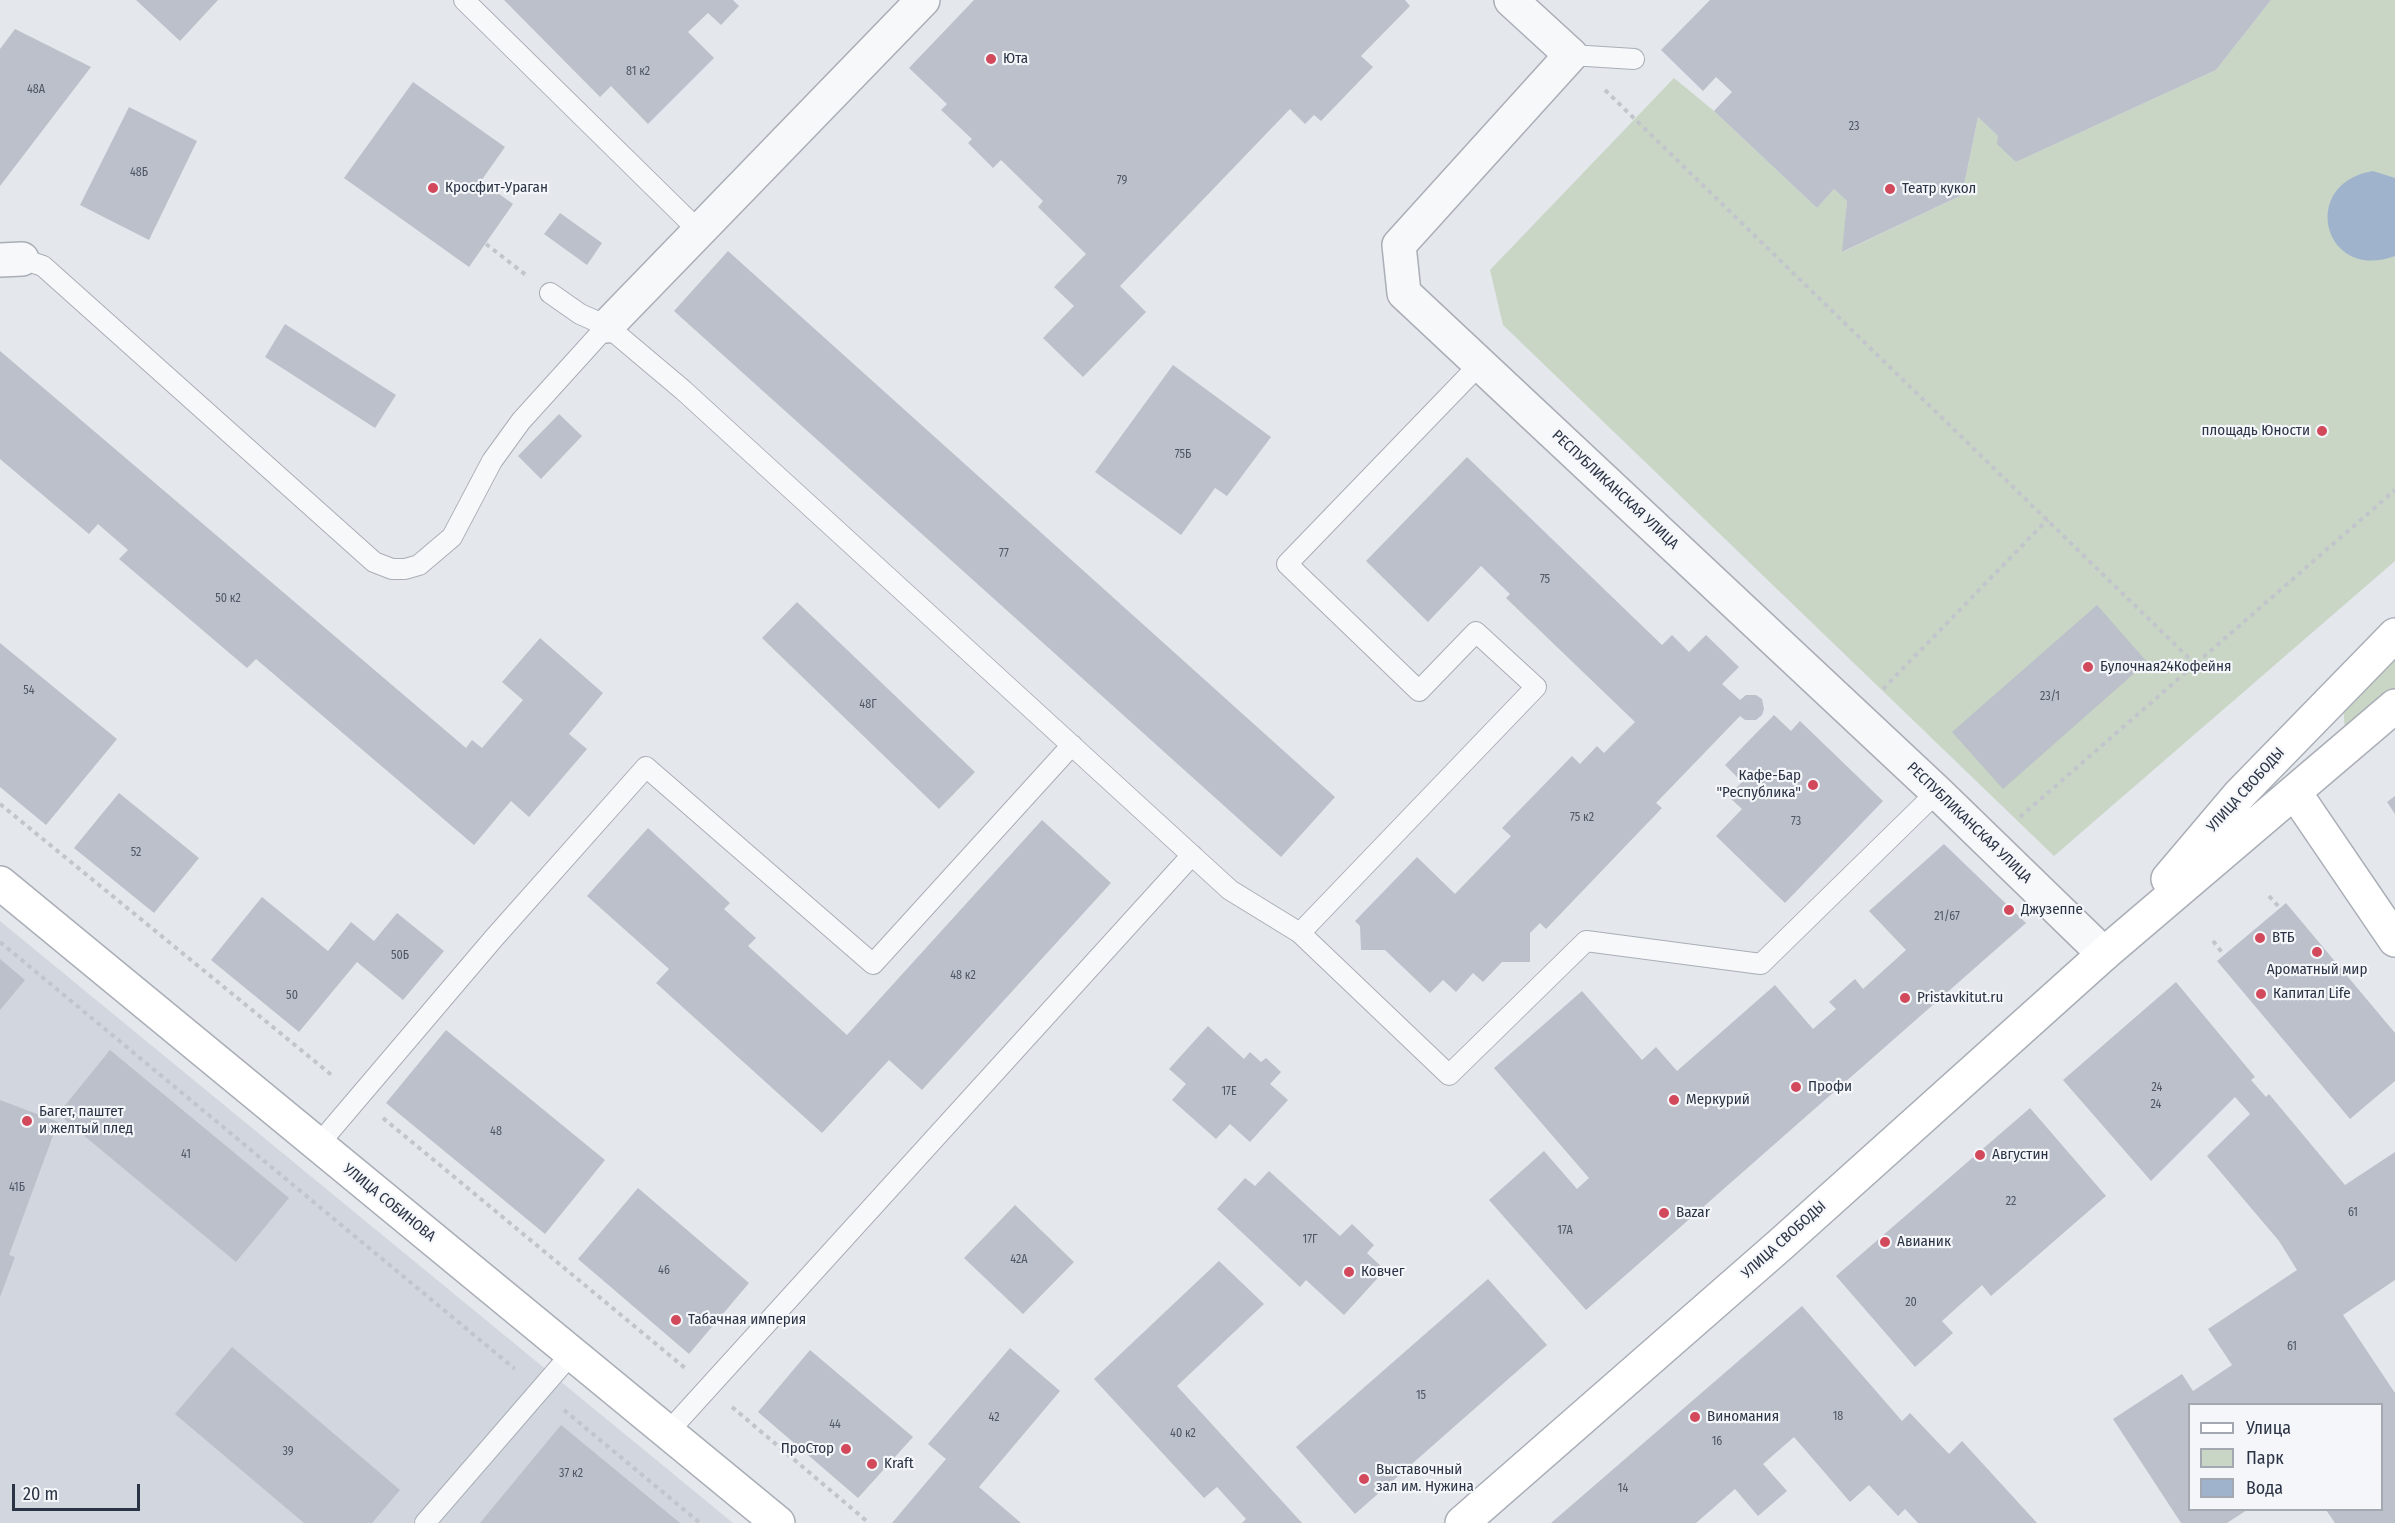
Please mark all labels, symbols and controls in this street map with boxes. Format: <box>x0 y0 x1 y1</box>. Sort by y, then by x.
place label: Юта <box>1003 50 1028 68</box>
marker: Юта <box>984 52 998 66</box>
house number: 81 к2 <box>626 65 650 79</box>
house number: 48А <box>27 83 45 97</box>
house number: 23 <box>1849 120 1859 134</box>
house number: 48Б <box>130 166 148 180</box>
house number: 79 <box>1117 174 1127 188</box>
place label: Кросфит-Ураган <box>445 179 548 197</box>
place label: Театр кукол <box>1902 180 1976 198</box>
marker: Кросфит-Ураган <box>426 181 440 195</box>
marker: Театр кукол <box>1883 182 1897 196</box>
place label: площадь Юности <box>2202 422 2310 440</box>
marker: площадь Юности <box>2315 424 2329 438</box>
street label: РЕСПУБЛИКАНСКАЯ УЛИЦА <box>1548 427 1682 553</box>
house number: 75Б <box>1175 448 1191 462</box>
house number: 77 <box>999 547 1009 561</box>
house number: 75 <box>1540 573 1550 587</box>
house number: 50 к2 <box>215 592 241 606</box>
place label: Булочная24Кофейня <box>2100 658 2231 676</box>
marker: Булочная24Кофейня <box>2081 660 2095 674</box>
house number: 54 <box>23 684 35 698</box>
house number: 23/1 <box>2040 690 2060 704</box>
house number: 48Г <box>859 698 877 712</box>
street label: УЛИЦА СВОБОДЫ <box>2203 744 2289 836</box>
street label: РЕСПУБЛИКАНСКАЯ УЛИЦА <box>1903 759 2035 887</box>
place label: Кафе-Бар "Республика" <box>1716 767 1801 802</box>
marker: Кафе-Бар "Республика" <box>1806 778 1820 792</box>
house number: 75 к2 <box>1570 811 1594 825</box>
house number: 73 <box>1791 815 1801 829</box>
house number: 52 <box>131 846 141 860</box>
place label: Джузеппе <box>2021 901 2083 919</box>
marker: Джузеппе <box>2002 903 2016 917</box>
house number: 21/67 <box>1934 910 1960 924</box>
place label: ВТБ <box>2272 929 2295 947</box>
marker: ВТБ <box>2253 931 2267 945</box>
marker: Ароматный мир <box>2310 945 2324 959</box>
house number: 50Б <box>391 949 409 963</box>
place label: Ароматный мир <box>2267 961 2367 979</box>
house number: 48 к2 <box>950 969 976 983</box>
place label: Капитал Life <box>2273 985 2351 1003</box>
marker: Капитал Life <box>2254 987 2268 1001</box>
house number: 50 <box>286 989 298 1003</box>
place label: Pristavkitut.ru <box>1917 989 2003 1007</box>
marker: Pristavkitut.ru <box>1898 991 1912 1005</box>
place label: Профи <box>1808 1078 1852 1096</box>
marker: Профи <box>1789 1080 1803 1094</box>
house number: 24 <box>2152 1081 2162 1095</box>
house number: 17Е <box>1221 1085 1237 1099</box>
place label: Меркурий <box>1686 1091 1750 1109</box>
marker: Меркурий <box>1667 1093 1681 1107</box>
house number: 24 <box>2151 1098 2161 1112</box>
place label: Багет, паштет и желтый плед <box>39 1103 133 1138</box>
marker: Багет, паштет и желтый плед <box>20 1114 34 1128</box>
house number: 48 <box>490 1125 502 1139</box>
place label: Августин <box>1992 1146 2048 1164</box>
house number: 41 <box>181 1148 191 1162</box>
marker: Августин <box>1973 1148 1987 1162</box>
street label: УЛИЦА СОБИНОВА <box>339 1160 439 1246</box>
house number: 41Б <box>9 1181 25 1195</box>
house number: 22 <box>2006 1195 2016 1209</box>
street label: УЛИЦА СВОБОДЫ <box>1738 1197 1830 1283</box>
place label: Bazar <box>1676 1204 1710 1222</box>
marker: Bazar <box>1657 1206 1671 1220</box>
house number: 61 <box>2348 1206 2358 1220</box>
house number: 17А <box>1557 1224 1573 1238</box>
house number: 17Г <box>1302 1233 1318 1247</box>
place label: Авианик <box>1897 1233 1951 1251</box>
marker: Авианик <box>1878 1235 1892 1249</box>
house number: 42А <box>1010 1253 1028 1267</box>
place label: Ковчег <box>1361 1263 1405 1281</box>
house number: 46 <box>658 1264 670 1278</box>
marker: Ковчег <box>1342 1265 1356 1279</box>
house number: 20 <box>1905 1296 1917 1310</box>
place label: Табачная империя <box>688 1311 806 1329</box>
marker: Табачная империя <box>669 1313 683 1327</box>
house number: 61 <box>2287 1340 2297 1354</box>
house number: 15 <box>1416 1389 1426 1403</box>
legend <box>2188 1403 2383 1511</box>
place label: Виномания <box>1707 1408 1779 1426</box>
marker: Виномания <box>1688 1410 1702 1424</box>
house number: 18 <box>1833 1410 1843 1424</box>
house number: 42 <box>989 1411 999 1425</box>
text: Улица <box>2246 1417 2291 1439</box>
house number: 44 <box>829 1418 841 1432</box>
house number: 40 к2 <box>1170 1427 1196 1441</box>
house number: 16 <box>1712 1435 1722 1449</box>
place label: ПроСтор <box>781 1440 834 1458</box>
marker: ПроСтор <box>839 1442 853 1456</box>
house number: 39 <box>282 1445 294 1459</box>
text: Парк <box>2246 1447 2284 1469</box>
place label: Kraft <box>884 1455 914 1473</box>
marker: Kraft <box>865 1457 879 1471</box>
place label: Выставочный зал им. Нужина <box>1376 1461 1474 1496</box>
house number: 37 к2 <box>559 1467 583 1481</box>
scale bar <box>15 1472 142 1510</box>
marker: Выставочный зал им. Нужина <box>1357 1472 1371 1486</box>
text: Вода <box>2246 1477 2283 1499</box>
house number: 14 <box>1618 1482 1628 1496</box>
text: 20 m <box>23 1483 58 1505</box>

